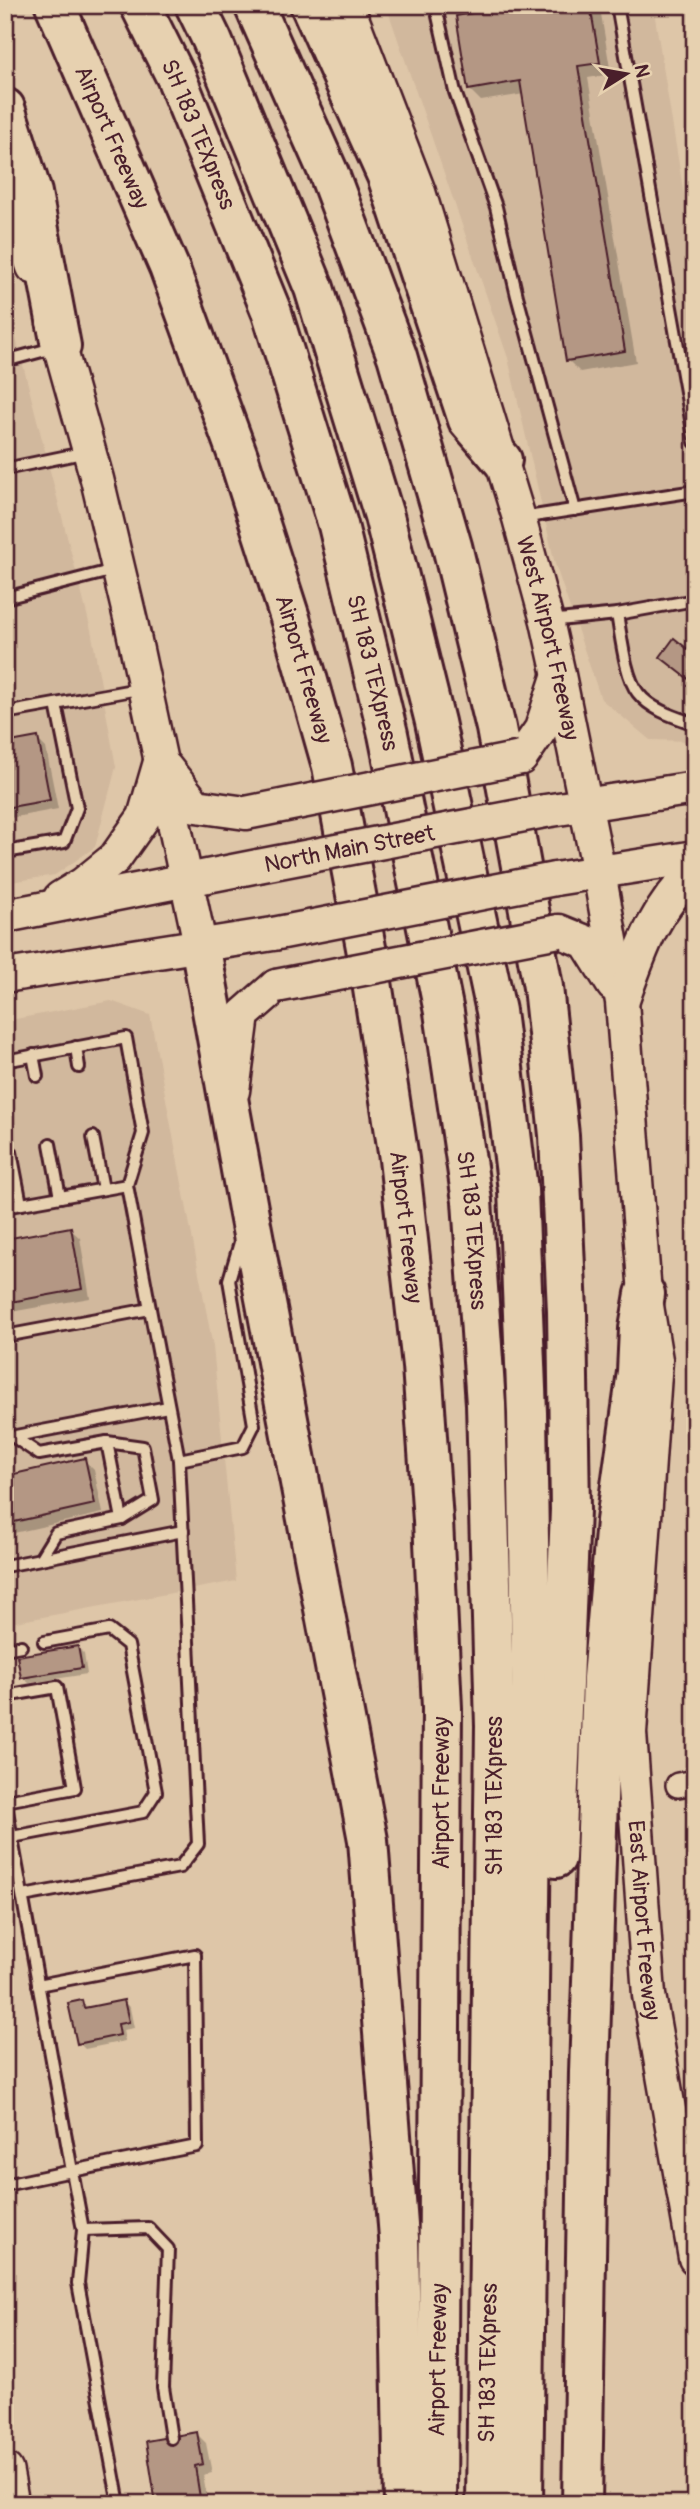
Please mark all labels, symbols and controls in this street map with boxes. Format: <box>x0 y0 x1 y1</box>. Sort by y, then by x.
north arrow <box>592 38 662 108</box>
street label: SH 183 TEXpress <box>155 54 243 213</box>
street label: Airport Freeway <box>69 61 156 213</box>
text: N <box>629 62 655 80</box>
street label: West Airport Freeway <box>510 533 586 743</box>
street label: Airport Freeway <box>269 591 339 747</box>
street label: SH 183 TEXpress <box>341 591 406 753</box>
street label: North Main Street <box>262 818 438 879</box>
street label: Airport Freeway <box>383 1149 429 1305</box>
street label: SH 183 TEXpress <box>450 1149 494 1311</box>
street label: Airport Freeway <box>427 1716 456 1870</box>
street label: SH 183 TEXpress <box>480 1716 509 1876</box>
street label: East Airport Freeway <box>622 1819 668 2023</box>
street label: Airport Freeway <box>422 2283 454 2437</box>
street label: SH 183 TEXpress <box>472 2283 504 2443</box>

